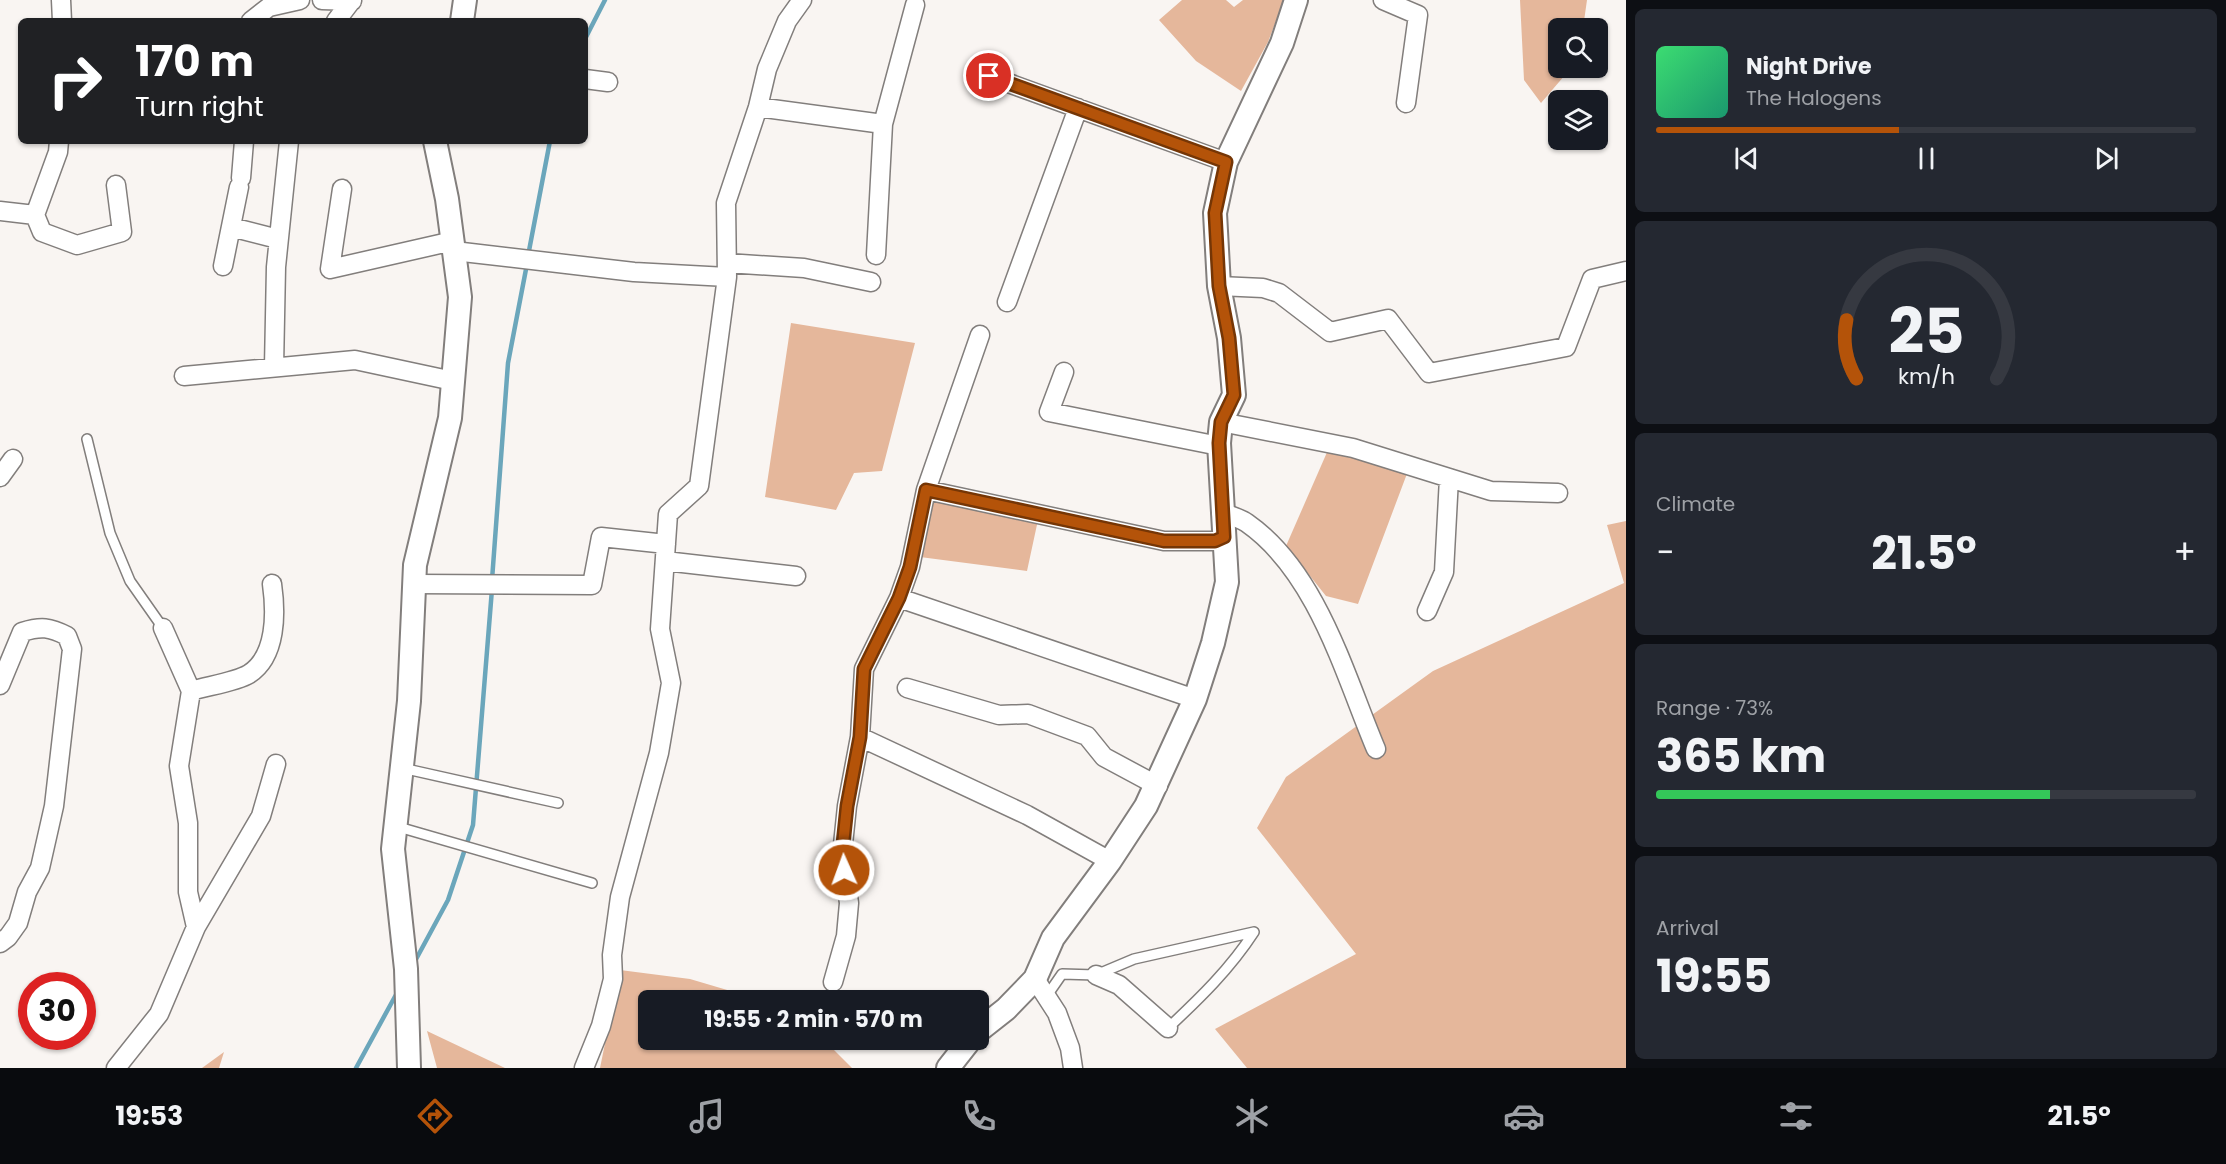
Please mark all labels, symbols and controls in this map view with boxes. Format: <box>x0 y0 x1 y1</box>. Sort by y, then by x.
map controls <box>1548 18 1608 150</box>
button: search <box>1548 18 1608 78</box>
text: 170 m <box>135 32 254 91</box>
icon: right <box>36 42 114 120</box>
pin <box>963 50 1014 101</box>
text: Night Drive <box>1746 51 1872 82</box>
icon: arrive <box>972 59 1005 92</box>
text: The Halogens <box>1746 84 1882 112</box>
text: Turn right <box>135 88 264 125</box>
button: layers <box>1548 90 1608 150</box>
icon: previous <box>1730 142 1763 175</box>
icon: pause <box>1910 142 1943 175</box>
icon: next <box>2090 142 2123 175</box>
text: 25 <box>1888 287 1964 375</box>
text: km/h <box>1897 362 1955 393</box>
text: Climate <box>1656 490 1735 518</box>
text: 21.5° <box>1871 522 1977 585</box>
text: − <box>1656 529 1674 576</box>
text: + <box>2173 529 2196 576</box>
text: Range · 73% <box>1656 694 1773 722</box>
text: 365 km <box>1656 725 1826 788</box>
position arrow <box>812 838 876 902</box>
text: Arrival <box>1656 914 1719 942</box>
text: 19:55 <box>1656 945 1772 1008</box>
speed limit sign: 30 <box>18 972 96 1050</box>
text: 19:55 · 2 min · 570 m <box>704 1004 923 1035</box>
icon: directions <box>414 1095 456 1137</box>
icon: music <box>686 1095 728 1137</box>
icon: phone <box>958 1095 1000 1137</box>
icon: climate <box>1231 1095 1273 1137</box>
icon: car <box>1503 1095 1545 1137</box>
icon: filters <box>1775 1095 1817 1137</box>
text: 19:53 <box>115 1097 183 1134</box>
text: 21.5° <box>2048 1097 2111 1134</box>

